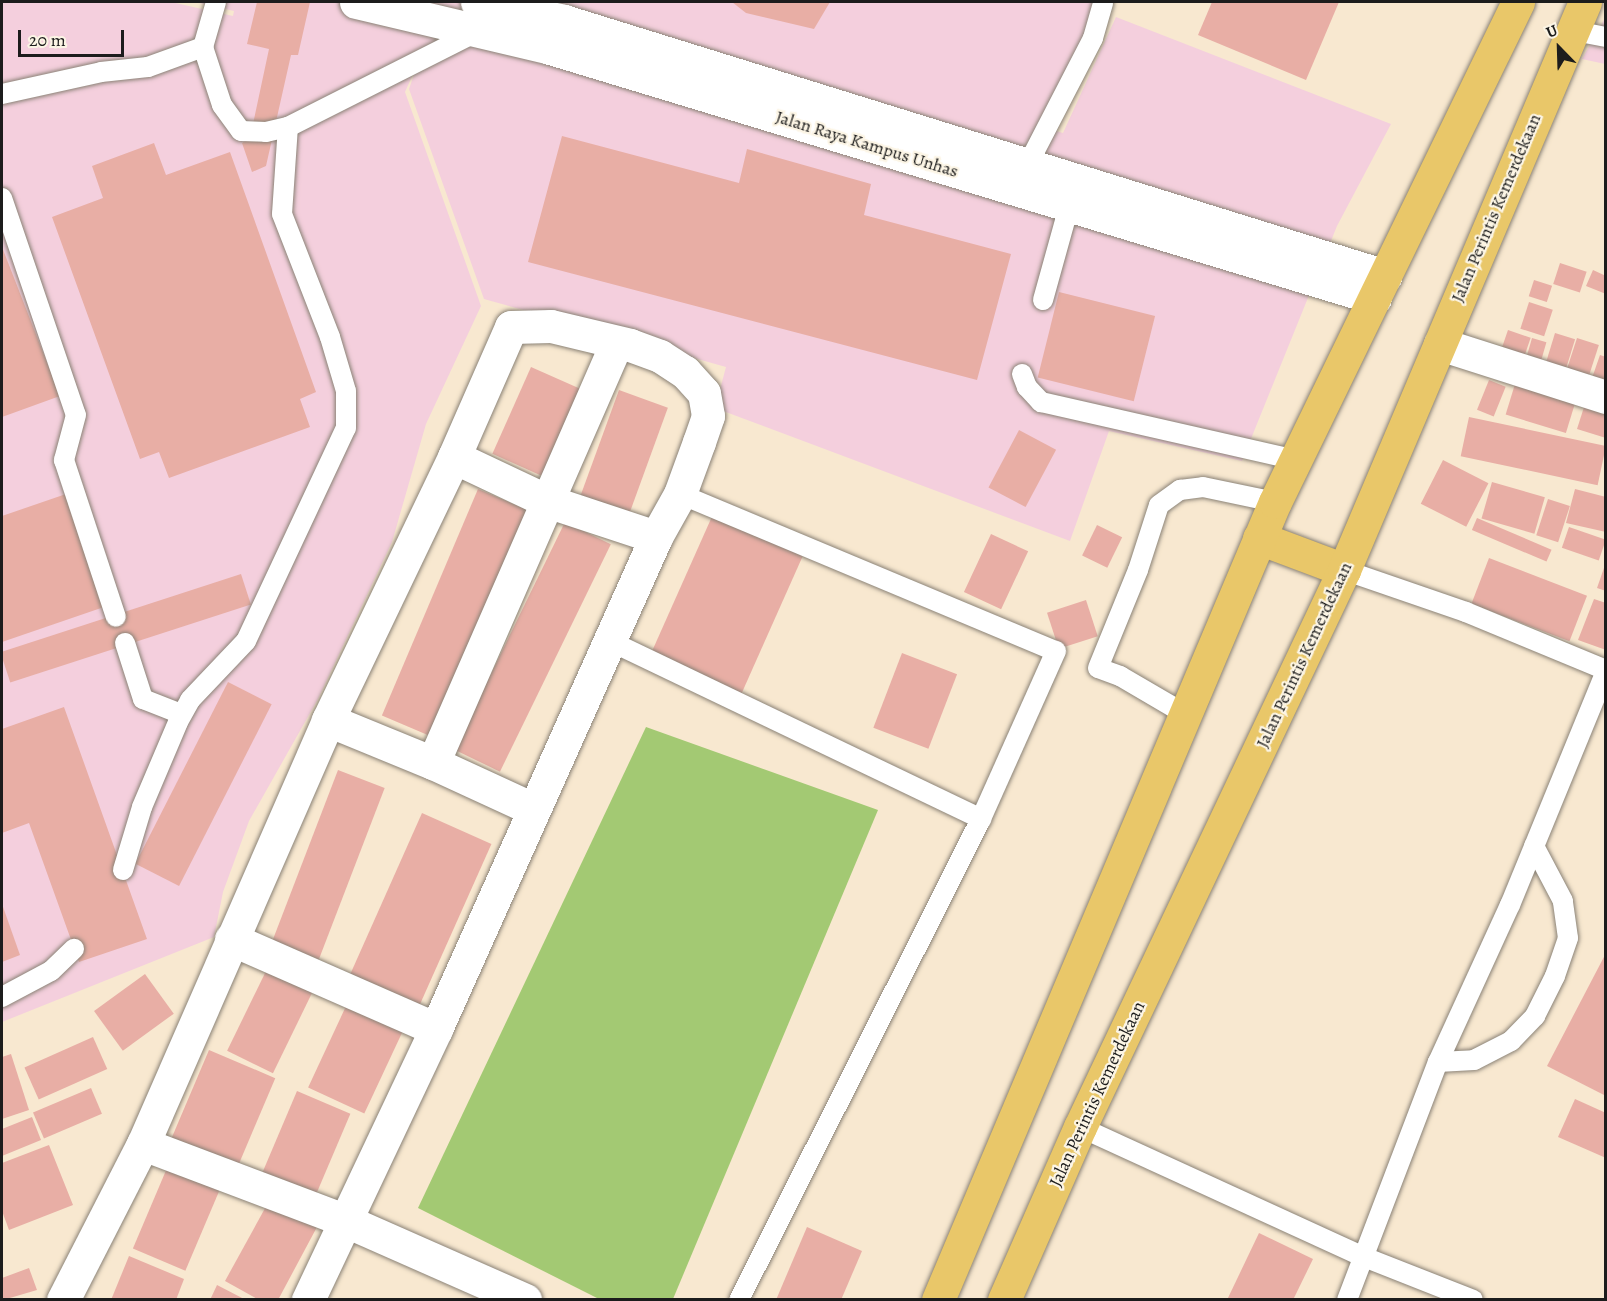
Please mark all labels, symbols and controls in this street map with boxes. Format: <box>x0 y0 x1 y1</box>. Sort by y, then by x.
scale bar <box>21 18 128 56</box>
north arrow <box>1529 18 1589 78</box>
text: U <box>1543 19 1561 44</box>
text: 20 m <box>29 28 66 52</box>
street label: Jalan Raya Kampus Unhas <box>773 106 961 182</box>
street label: Jalan Perintis Kemerdekaan <box>1447 111 1545 305</box>
street label: Jalan Perintis Kemerdekaan <box>1251 559 1357 751</box>
street label: Jalan Perintis Kemerdekaan <box>1044 998 1150 1190</box>

